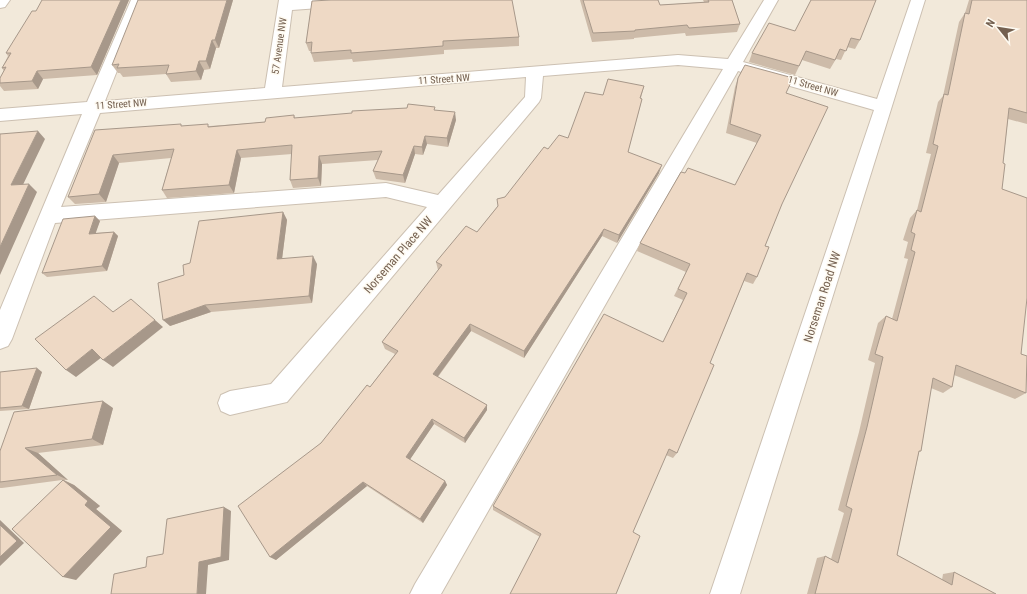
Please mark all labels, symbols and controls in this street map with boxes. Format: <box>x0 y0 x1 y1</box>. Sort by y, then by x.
north arrow <box>979 8 1019 48</box>
street label: 57 Avenue NW <box>270 17 288 75</box>
text: N <box>983 17 998 29</box>
street label: 11 Street NW <box>418 72 471 86</box>
street label: 11 Street NW <box>787 74 840 99</box>
street label: 11 Street NW <box>95 97 148 111</box>
street label: Norseman Place NW <box>361 214 435 296</box>
street label: Norseman Road NW <box>801 250 843 344</box>

